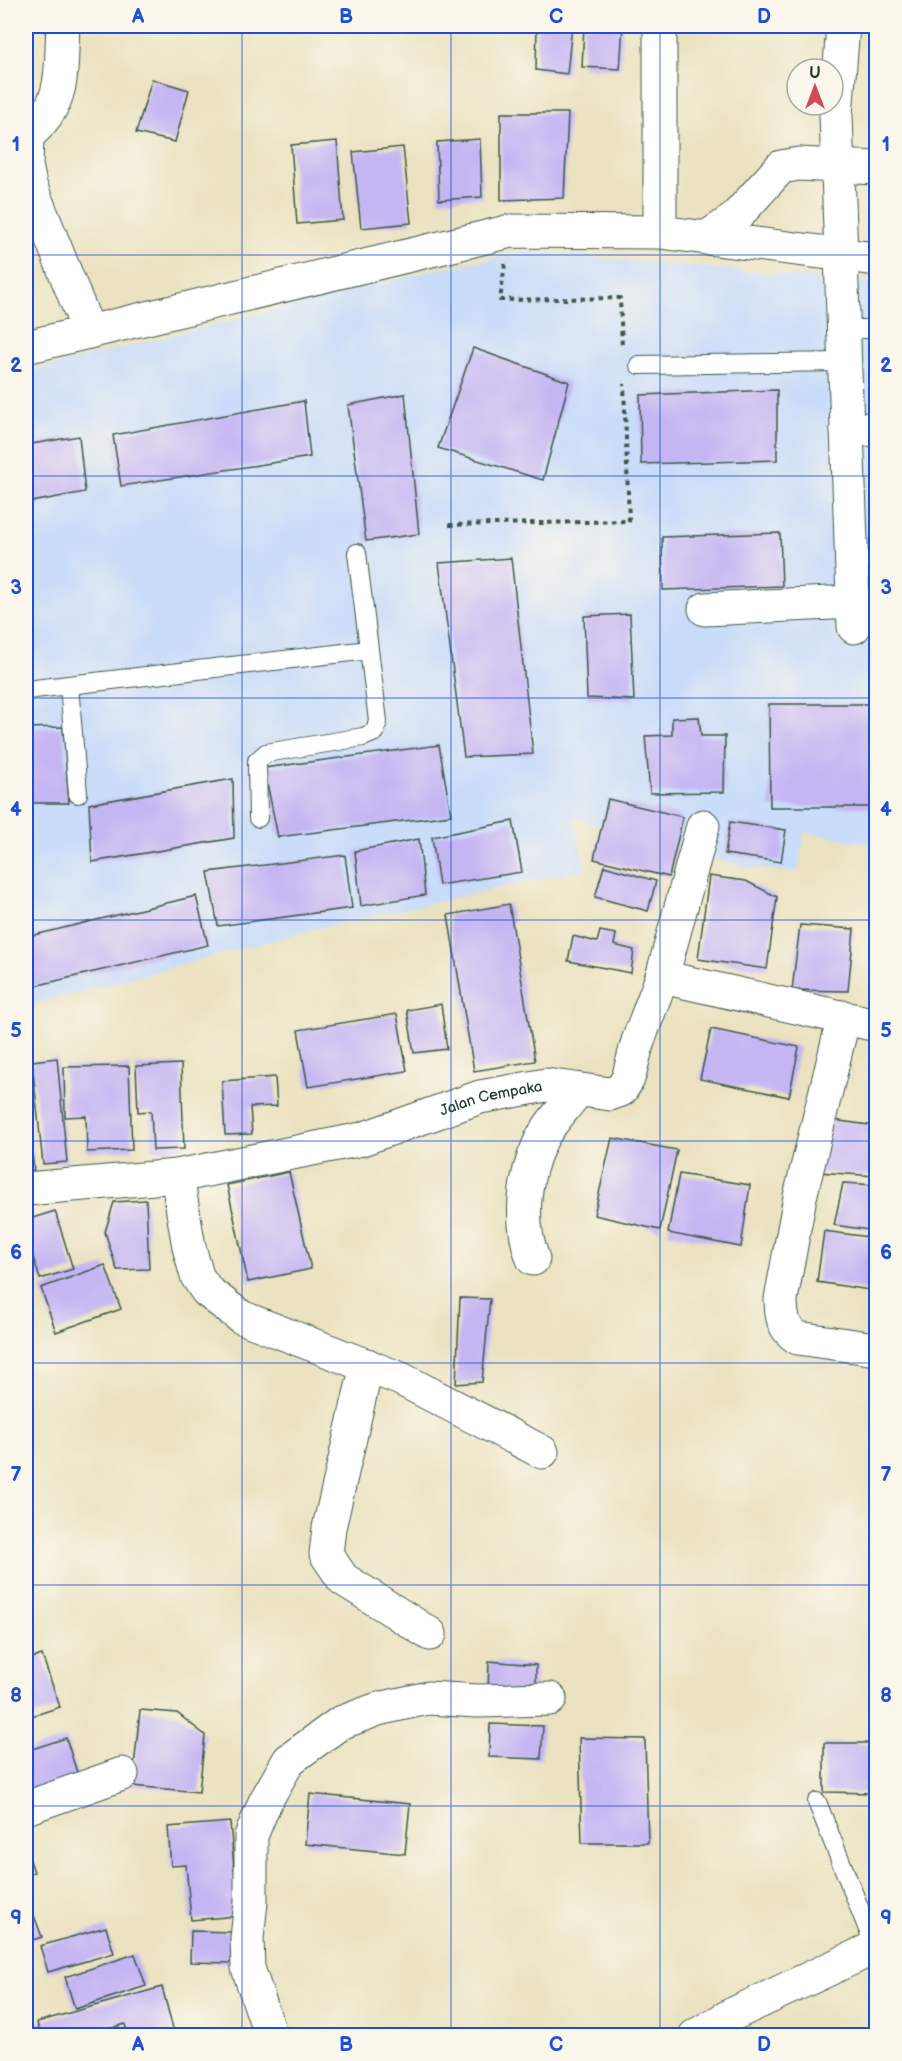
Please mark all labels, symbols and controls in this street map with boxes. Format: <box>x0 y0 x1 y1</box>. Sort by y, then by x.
text: A <box>131 5 145 29</box>
text: B <box>339 5 353 29</box>
text: C <box>549 5 563 29</box>
text: D <box>757 5 771 29</box>
north arrow <box>785 57 845 117</box>
text: U <box>809 64 821 83</box>
text: 1 <box>12 133 20 157</box>
text: 1 <box>882 133 890 157</box>
text: 2 <box>10 354 22 378</box>
text: 2 <box>880 354 892 378</box>
text: 3 <box>10 576 22 600</box>
text: 3 <box>880 576 892 600</box>
text: 4 <box>10 798 22 822</box>
text: 4 <box>880 798 892 822</box>
text: 5 <box>10 1019 22 1043</box>
text: 5 <box>880 1019 892 1043</box>
street label: Jalan Cempaka <box>437 1076 544 1120</box>
text: 6 <box>10 1241 22 1265</box>
text: 6 <box>880 1241 892 1265</box>
text: 7 <box>10 1463 22 1487</box>
text: 7 <box>880 1463 892 1487</box>
text: 8 <box>10 1684 22 1708</box>
text: 8 <box>880 1684 892 1708</box>
text: 9 <box>10 1906 22 1930</box>
text: 9 <box>880 1906 892 1930</box>
text: A <box>131 2033 145 2057</box>
text: B <box>339 2033 353 2057</box>
text: C <box>549 2033 563 2057</box>
text: D <box>757 2033 771 2057</box>

